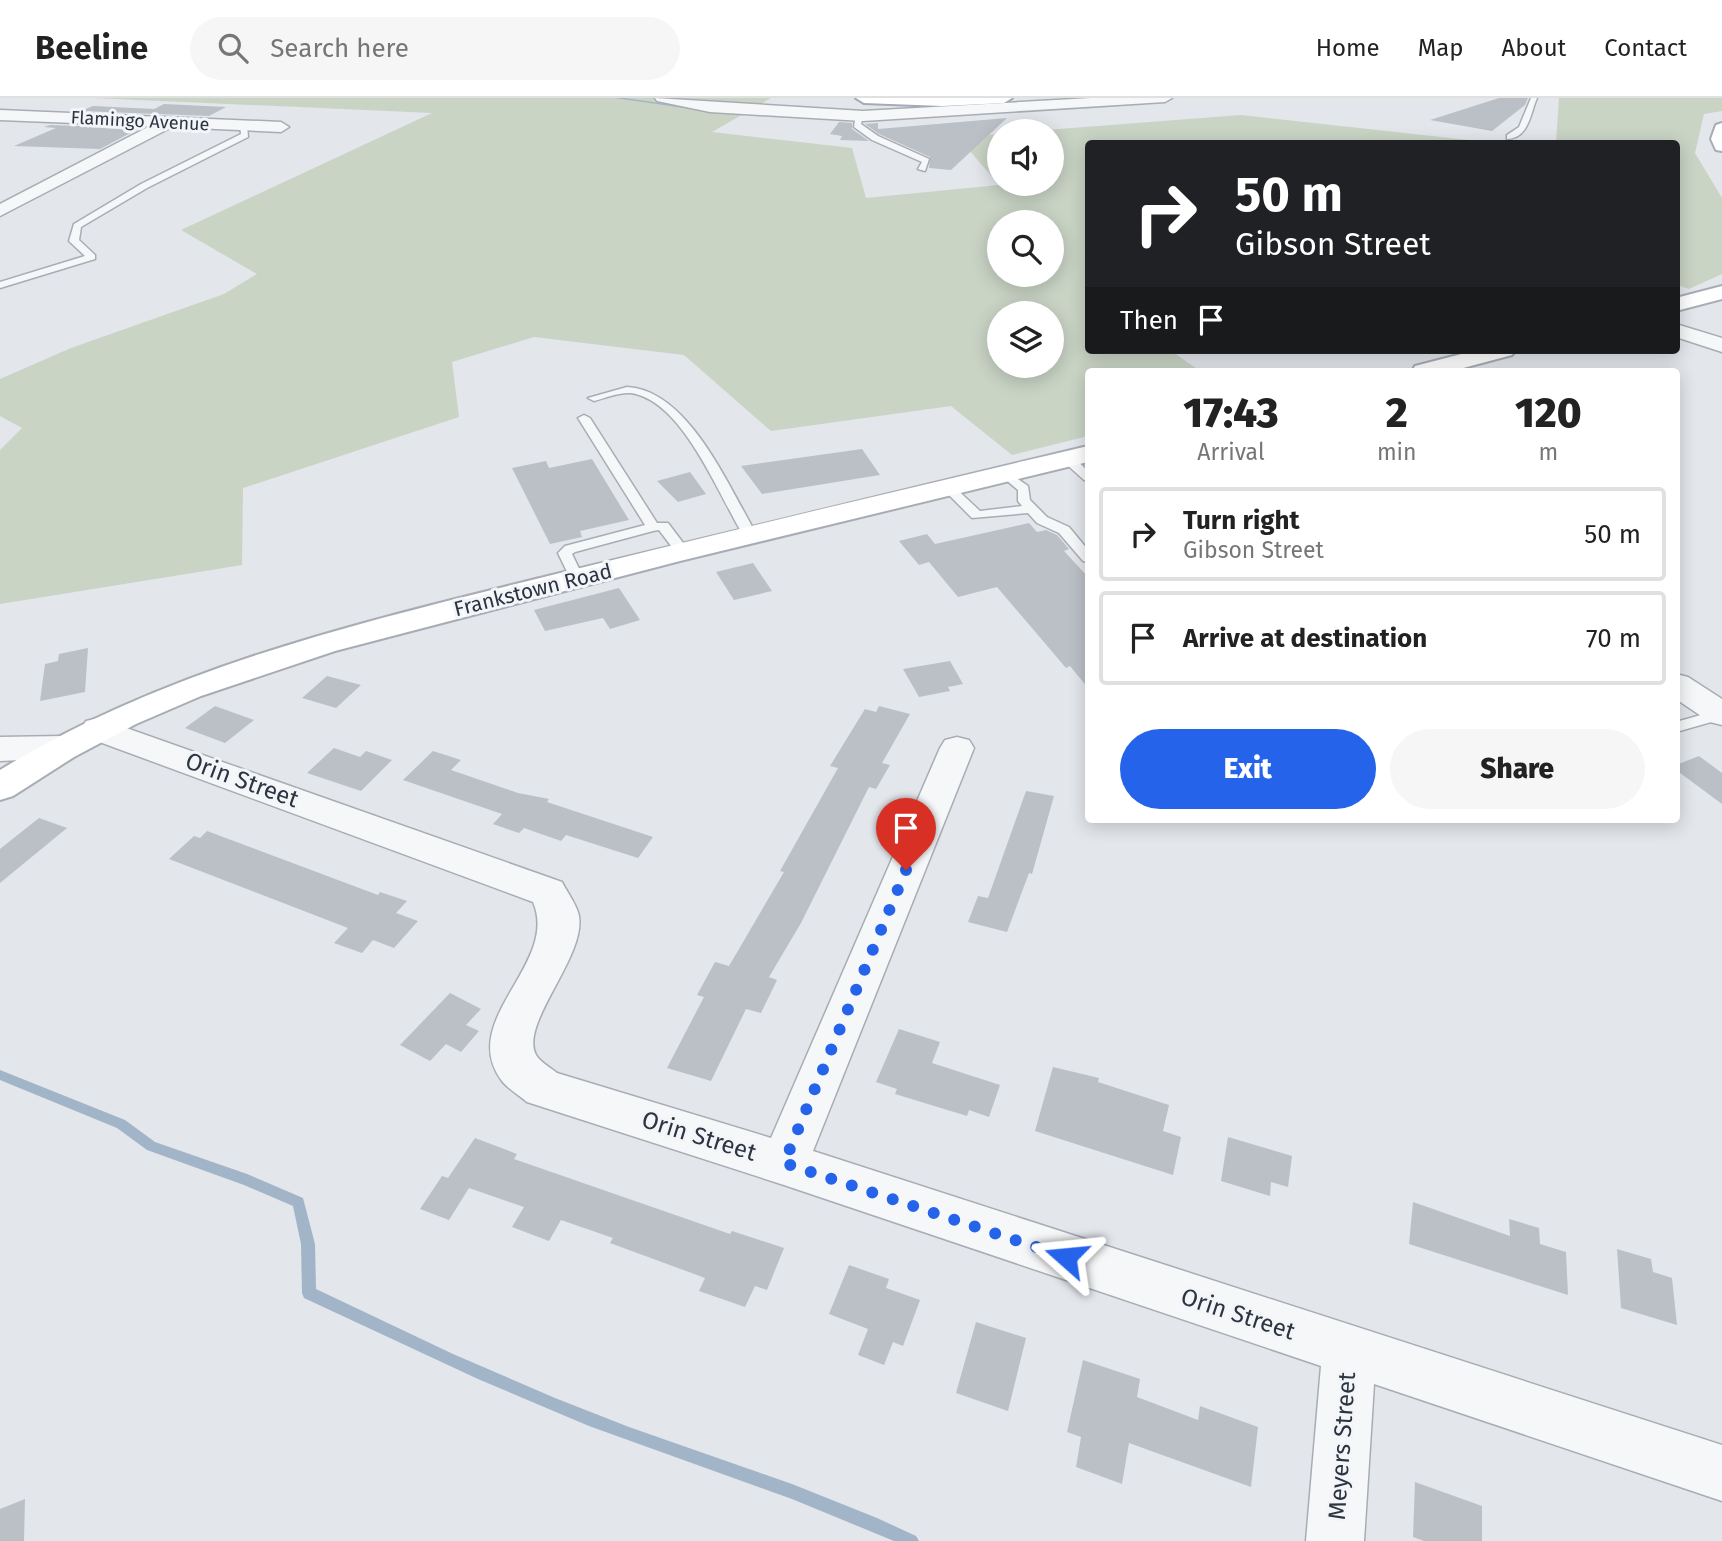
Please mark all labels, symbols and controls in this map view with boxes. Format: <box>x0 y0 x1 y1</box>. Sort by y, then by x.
search box <box>190 17 680 80</box>
text: Beeline <box>35 28 148 68</box>
icon: search <box>214 29 252 67</box>
text: Search here <box>270 33 409 64</box>
text: Home <box>1316 34 1380 62</box>
text: Map <box>1418 34 1464 62</box>
text: About <box>1502 34 1566 62</box>
text: Contact <box>1604 34 1687 62</box>
street label: Flamingo Avenue <box>70 106 210 136</box>
map controls <box>987 119 1064 378</box>
button: sound <box>987 119 1064 196</box>
text: 50 m <box>1235 165 1343 224</box>
icon: right <box>1120 168 1211 259</box>
button: search <box>987 210 1064 287</box>
text: Gibson Street <box>1235 225 1431 263</box>
button: layers <box>987 301 1064 378</box>
icon: arrive <box>1192 301 1230 339</box>
text: Then <box>1120 305 1178 336</box>
text: 17:43 <box>1183 388 1279 438</box>
text: 2 <box>1386 388 1408 438</box>
text: 120 <box>1515 388 1582 438</box>
text: Arrival <box>1197 438 1265 466</box>
text: min <box>1377 438 1417 466</box>
text: m <box>1538 438 1558 466</box>
text: Turn right <box>1183 505 1300 536</box>
icon: right <box>1124 515 1162 553</box>
text: 50 m <box>1584 519 1641 550</box>
text: Gibson Street <box>1183 536 1324 564</box>
street label: Frankstown Road <box>451 558 615 622</box>
icon: arrive <box>1124 619 1162 657</box>
text: Arrive at destination <box>1183 623 1427 654</box>
text: 70 m <box>1586 623 1641 654</box>
button: Exit <box>1120 729 1376 809</box>
button: Share <box>1390 729 1645 809</box>
street label: Orin Street <box>182 747 303 813</box>
pin <box>876 798 936 870</box>
icon: arrive <box>887 809 925 847</box>
street label: Orin Street <box>638 1105 760 1167</box>
position arrow <box>1029 1220 1103 1294</box>
street label: Orin Street <box>1177 1282 1299 1346</box>
street label: Meyers Street <box>1323 1371 1361 1521</box>

